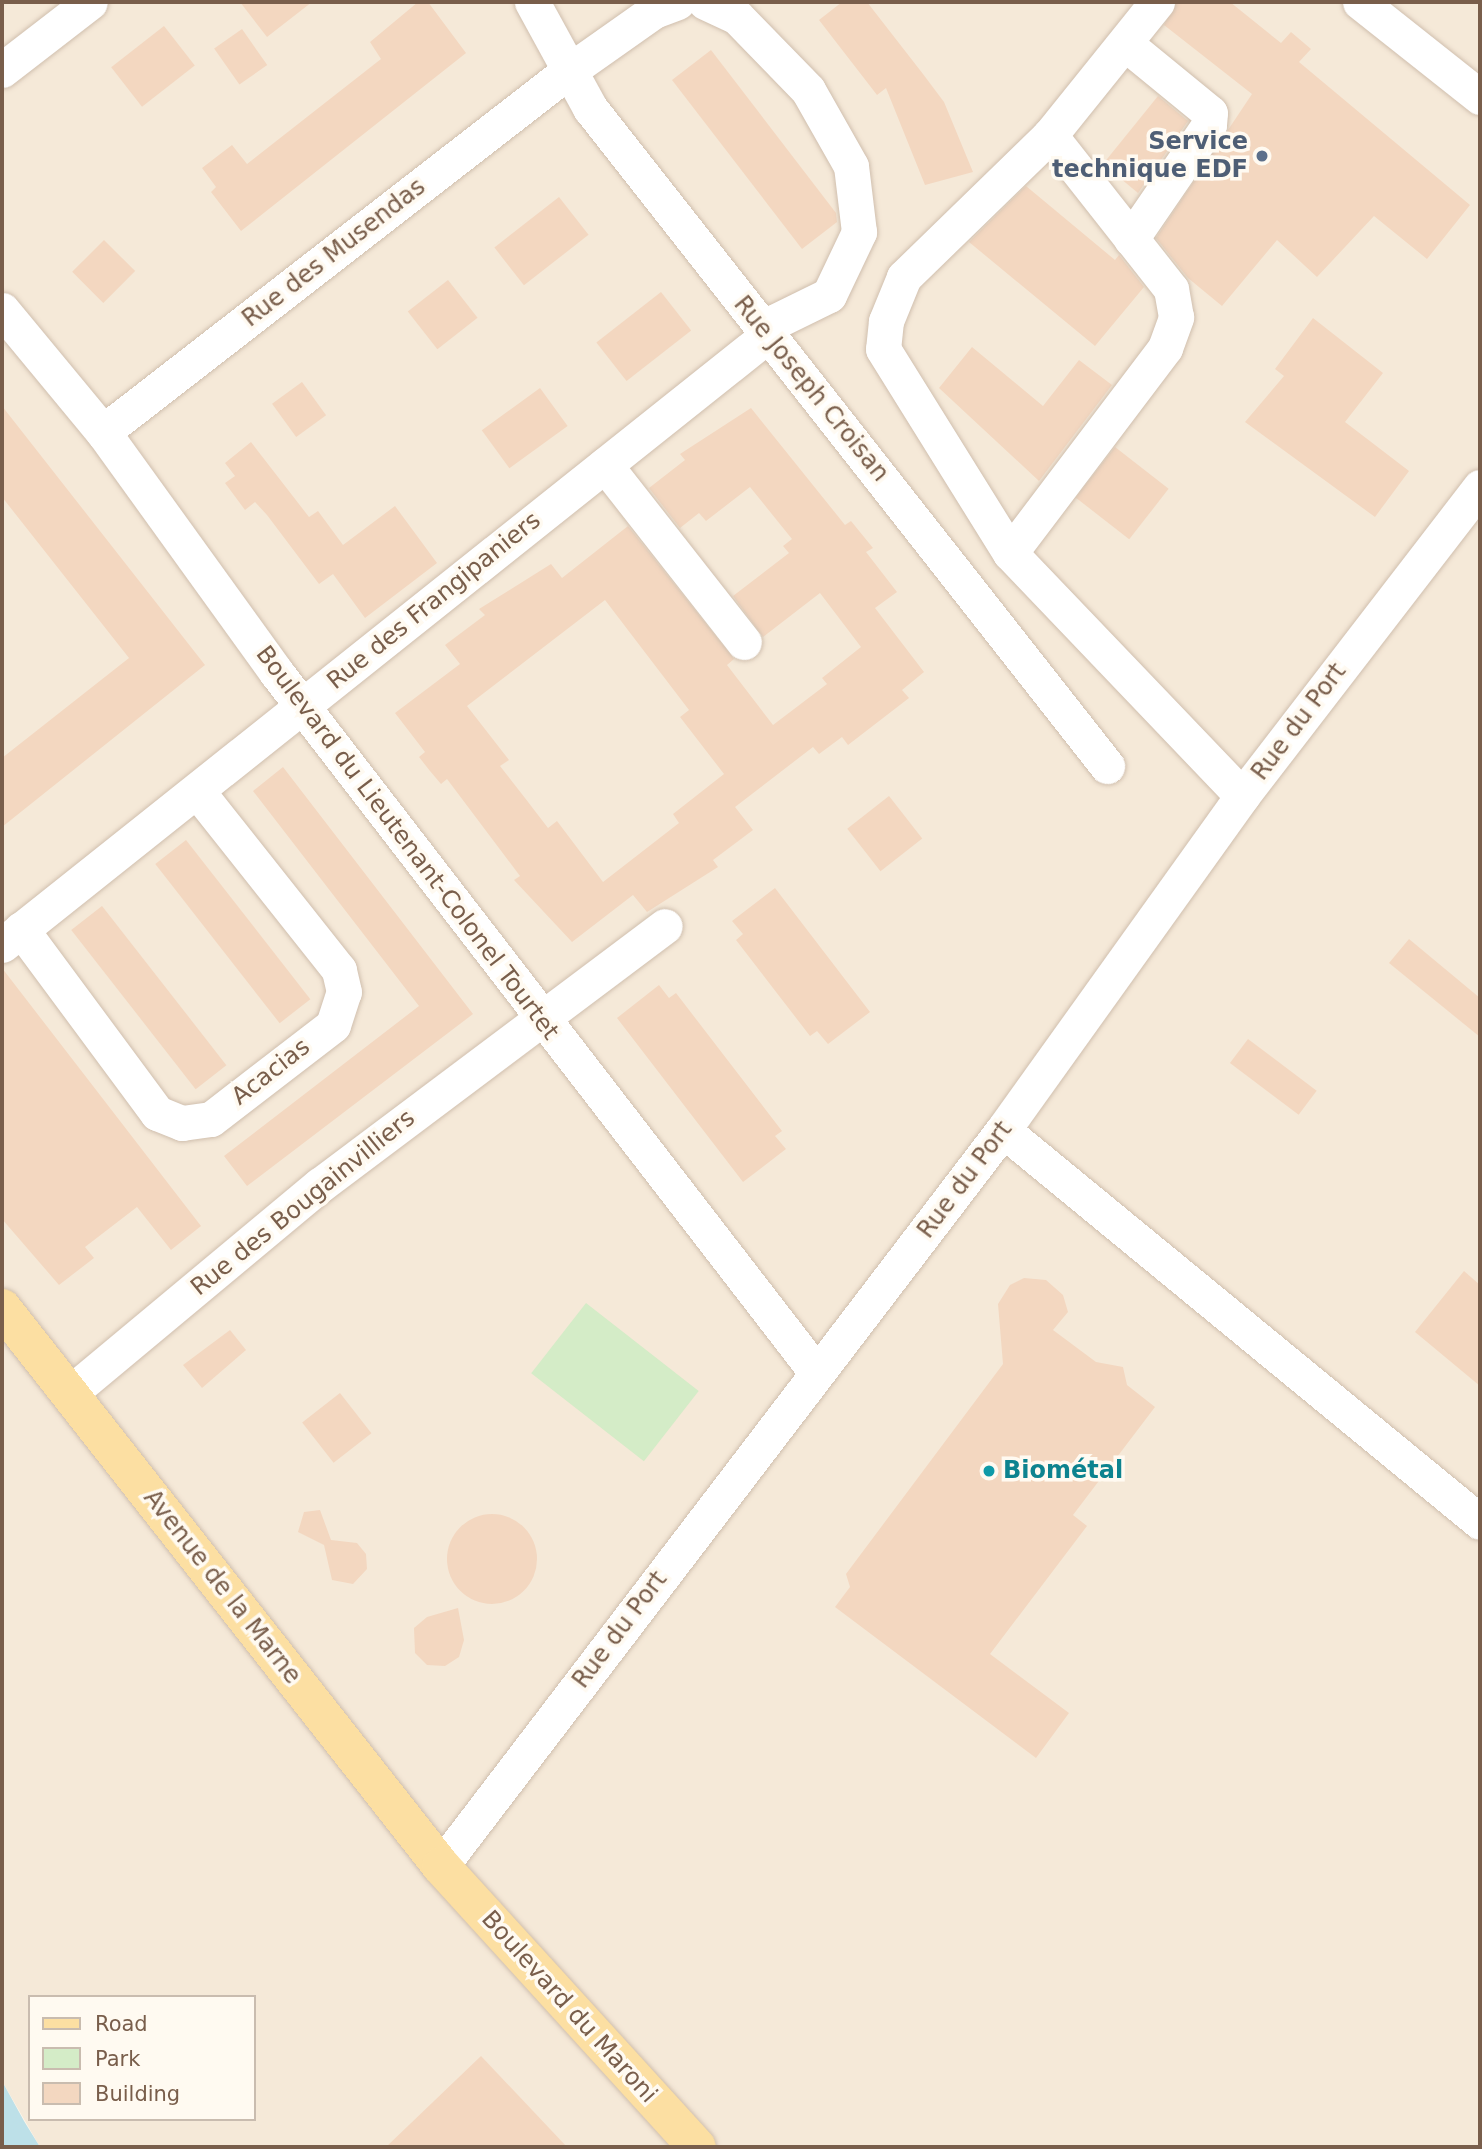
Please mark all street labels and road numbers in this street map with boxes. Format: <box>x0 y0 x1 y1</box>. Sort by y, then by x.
street label: Rue des Musendas <box>237 173 431 333</box>
street label: Rue Joseph Croisan <box>727 290 895 488</box>
street label: Rue des Frangipaniers <box>322 506 546 696</box>
street label: Boulevard du Lieutenant-Colonel Tourtet <box>249 640 565 1046</box>
street label: Rue du Port <box>1246 658 1352 786</box>
street label: Acacias <box>226 1033 316 1111</box>
street label: Rue des Bougainvilliers <box>185 1104 421 1302</box>
street label: Rue du Port <box>912 1116 1018 1244</box>
street label: Avenue de la Marne <box>137 1484 307 1690</box>
street label: Rue du Port <box>567 1566 673 1694</box>
street label: Boulevard du Maroni <box>475 1905 663 2109</box>

